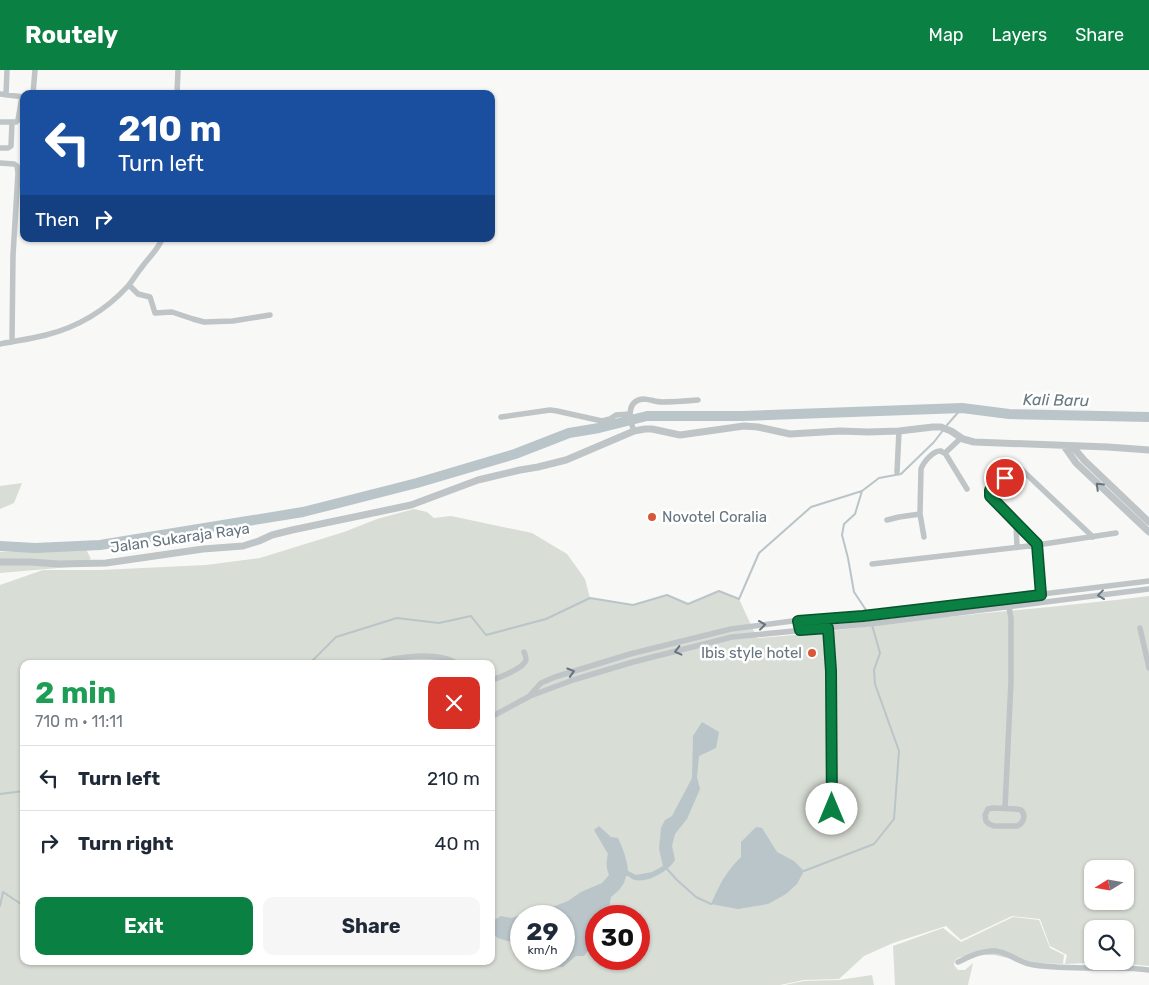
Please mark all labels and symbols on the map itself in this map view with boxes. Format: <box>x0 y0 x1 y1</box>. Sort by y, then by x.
water label: Kali Baru <box>1023 390 1090 410</box>
pin <box>984 457 1026 499</box>
one-way arrow <box>1096 483 1105 492</box>
place label: Novotel Coralia <box>662 508 767 526</box>
marker: Novotel Coralia <box>646 511 658 523</box>
street label: Jalan Sukaraja Raya <box>109 519 251 557</box>
one-way arrow <box>1096 589 1104 600</box>
one-way arrow <box>758 620 766 631</box>
place label: Ibis style hotel <box>701 644 802 662</box>
one-way arrow <box>673 645 682 656</box>
marker: Ibis style hotel <box>806 647 818 659</box>
one-way arrow <box>566 668 574 678</box>
position arrow <box>805 782 857 834</box>
north arrow <box>1084 860 1134 910</box>
speed limit sign: 30 <box>585 905 650 970</box>

